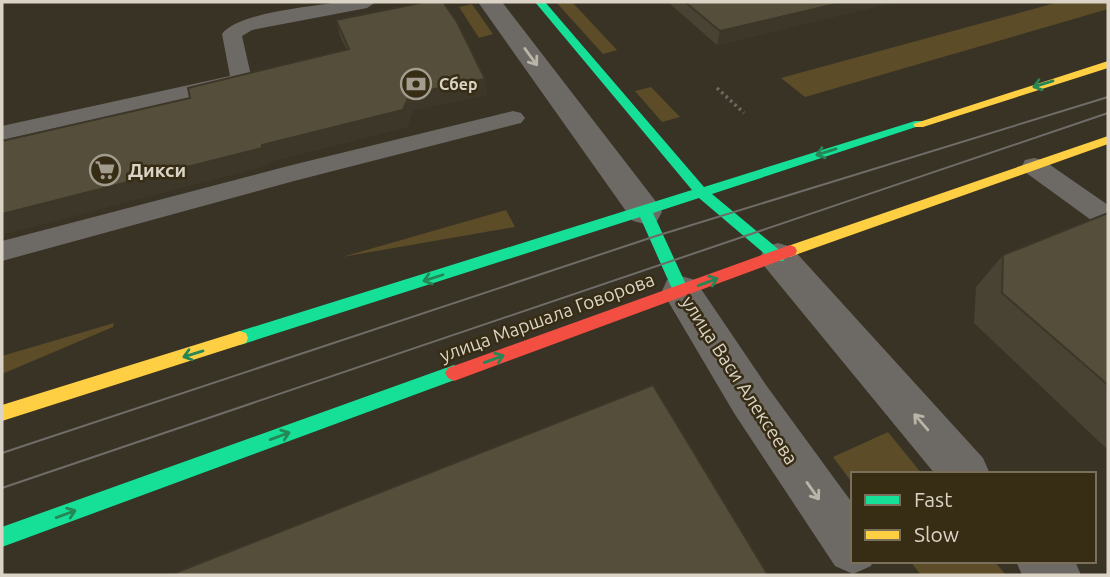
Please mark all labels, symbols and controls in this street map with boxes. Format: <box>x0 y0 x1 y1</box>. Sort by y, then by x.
one-way arrow <box>524 47 538 66</box>
bank icon: Сбер <box>399 67 433 101</box>
place label: Сбер <box>439 75 478 93</box>
one-way arrow <box>1032 78 1054 91</box>
one-way arrow <box>815 146 837 159</box>
supermarket icon: Дикси <box>88 153 122 187</box>
place label: Дикси <box>128 159 186 181</box>
street label: улица Маршала Говорова <box>437 268 657 366</box>
one-way arrow <box>422 273 444 285</box>
one-way arrow <box>696 275 718 287</box>
street label: улица Васи Алексеева <box>677 292 803 468</box>
one-way arrow <box>182 348 204 361</box>
one-way arrow <box>482 352 504 364</box>
one-way arrow <box>913 414 930 431</box>
one-way arrow <box>268 429 290 442</box>
legend <box>851 472 1096 563</box>
one-way arrow <box>806 481 821 500</box>
text: Fast <box>914 487 952 511</box>
one-way arrow <box>54 507 76 519</box>
text: Slow <box>914 522 959 546</box>

